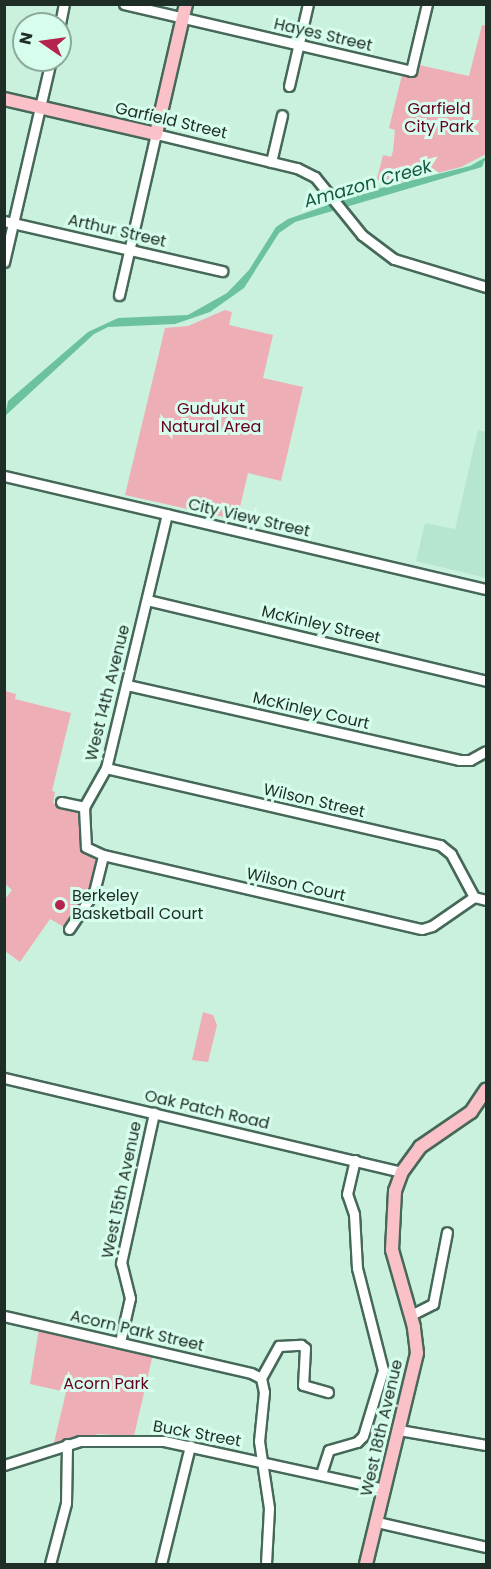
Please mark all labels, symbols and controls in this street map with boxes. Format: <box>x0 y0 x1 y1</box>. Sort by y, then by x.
north arrow <box>12 12 72 72</box>
street label: Hayes Street <box>272 14 374 56</box>
text: N <box>13 30 38 47</box>
street label: Garfield Street <box>113 99 229 143</box>
park label: Garfield City Park <box>404 99 474 137</box>
water label: Amazon Creek <box>302 155 434 213</box>
street label: Arthur Street <box>66 210 168 252</box>
park label: Gudukut Natural Area <box>161 399 261 437</box>
street label: City View Street <box>186 495 312 541</box>
street label: McKinley Street <box>260 602 382 648</box>
street label: West 14th Avenue <box>82 623 134 763</box>
street label: McKinley Court <box>251 688 371 734</box>
street label: Wilson Street <box>261 780 367 822</box>
street label: Wilson Court <box>245 864 347 906</box>
place label: Berkeley Basketball Court <box>72 886 203 924</box>
marker: Berkeley Basketball Court <box>53 898 67 912</box>
street label: Oak Patch Road <box>143 1086 271 1134</box>
street label: West 15th Avenue <box>98 1120 146 1260</box>
street label: Acorn Park Street <box>68 1306 206 1356</box>
street label: West 18th Avenue <box>357 1358 407 1498</box>
park label: Acorn Park <box>63 1374 149 1394</box>
street label: Buck Street <box>151 1417 243 1451</box>

